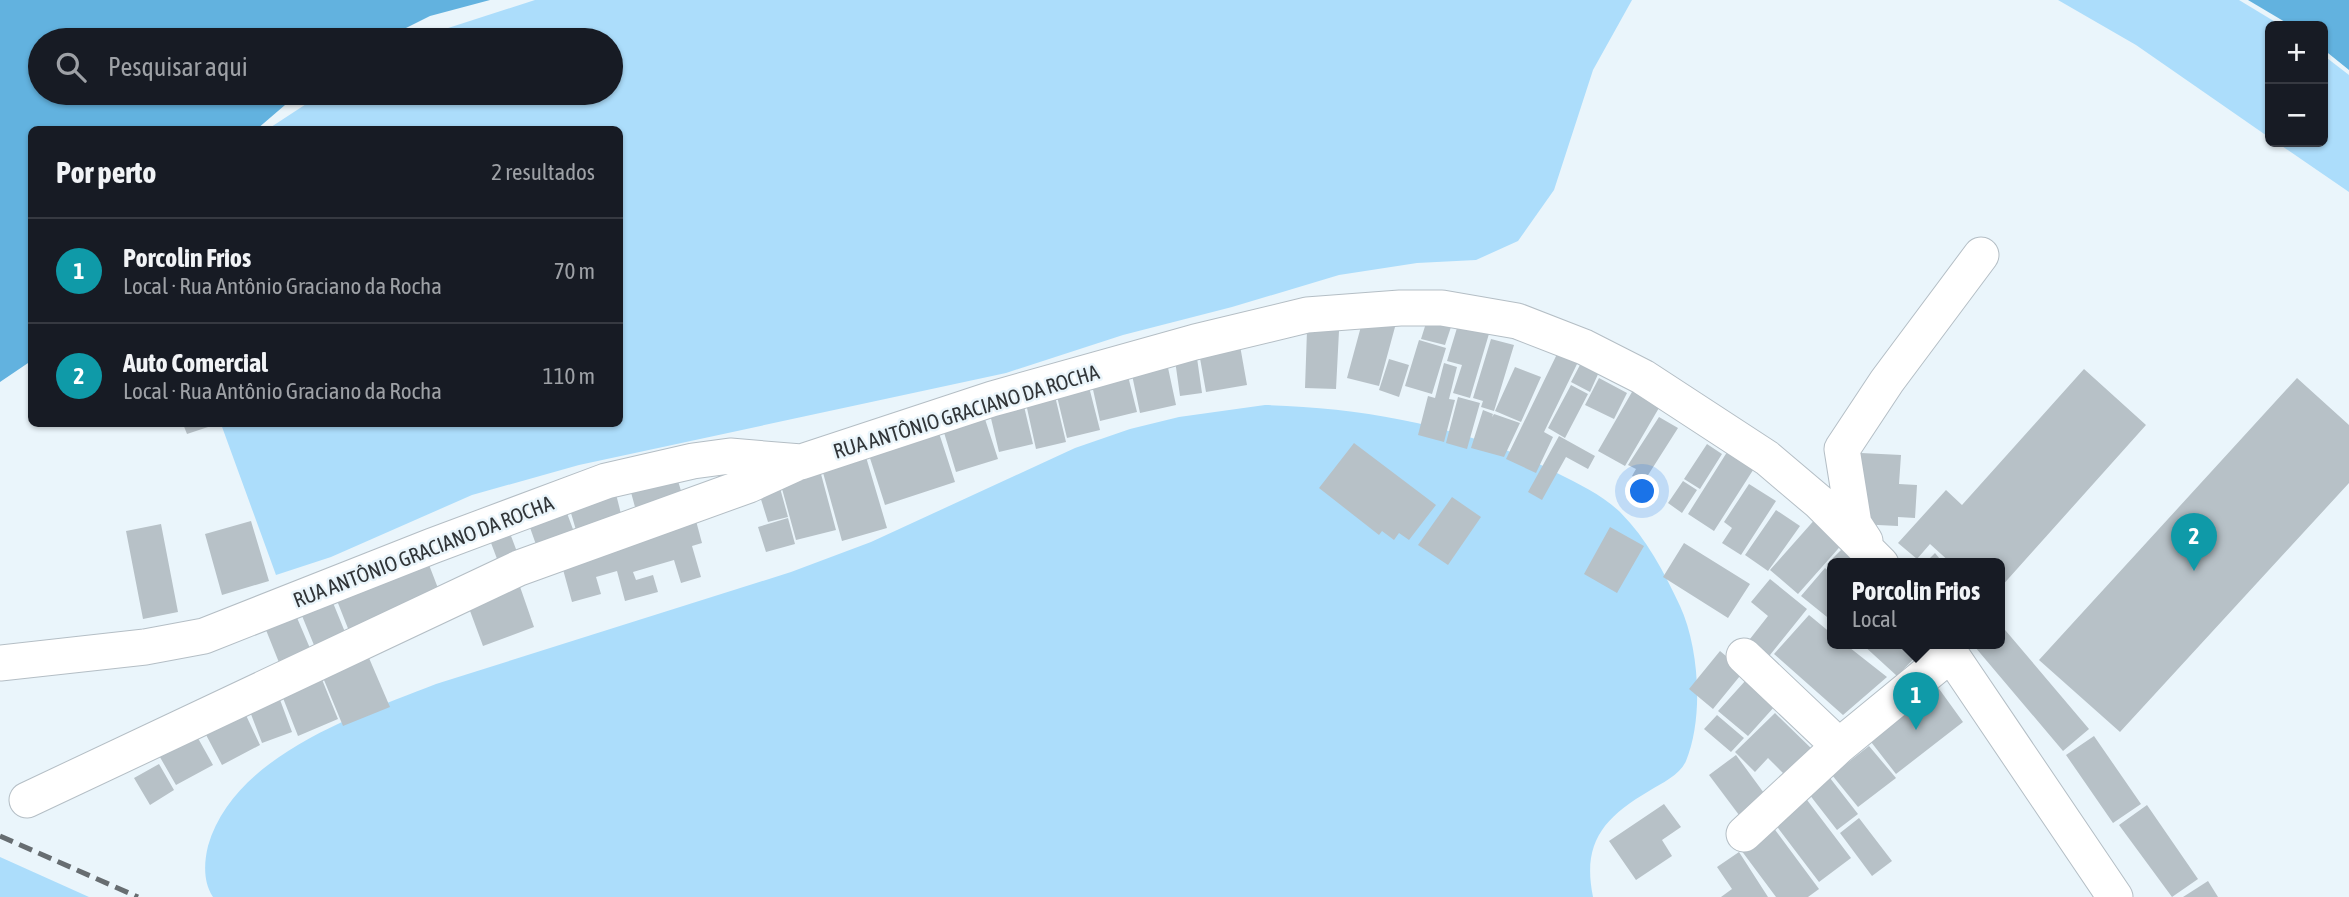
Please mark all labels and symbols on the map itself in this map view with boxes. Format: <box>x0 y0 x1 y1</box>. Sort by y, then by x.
street label: RUA ANTÔNIO GRACIANO DA ROCHA <box>830 359 1102 463</box>
your location <box>1625 474 1659 508</box>
street label: RUA ANTÔNIO GRACIANO DA ROCHA <box>290 490 557 612</box>
pin: 2 <box>2171 513 2217 571</box>
pin: 1 <box>1893 672 1939 730</box>

